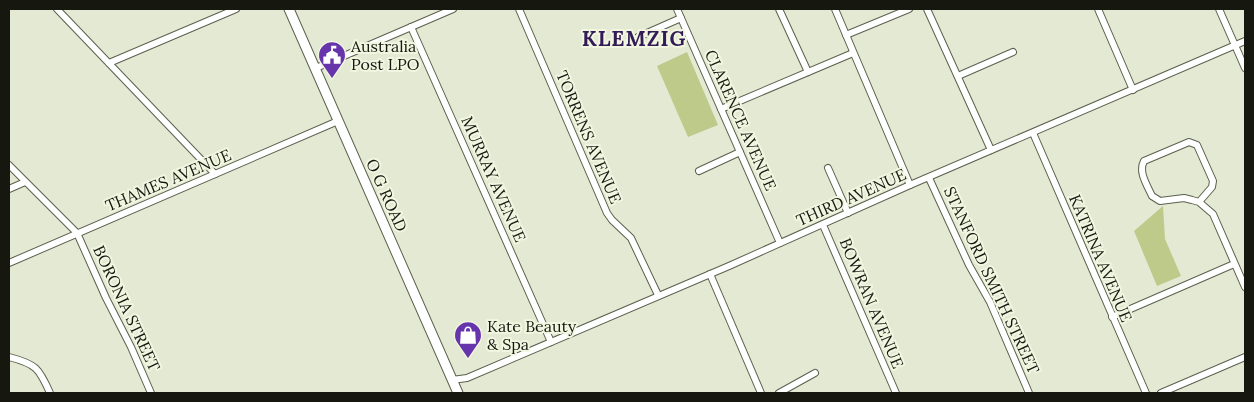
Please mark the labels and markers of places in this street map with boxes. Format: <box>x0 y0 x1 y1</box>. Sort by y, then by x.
place label: Australia Post LPO <box>350 36 419 74</box>
public building icon: Australia Post LPO <box>317 40 347 79</box>
place label: Kate Beauty & Spa <box>487 316 577 354</box>
shop icon: Kate Beauty & Spa <box>453 320 483 359</box>

